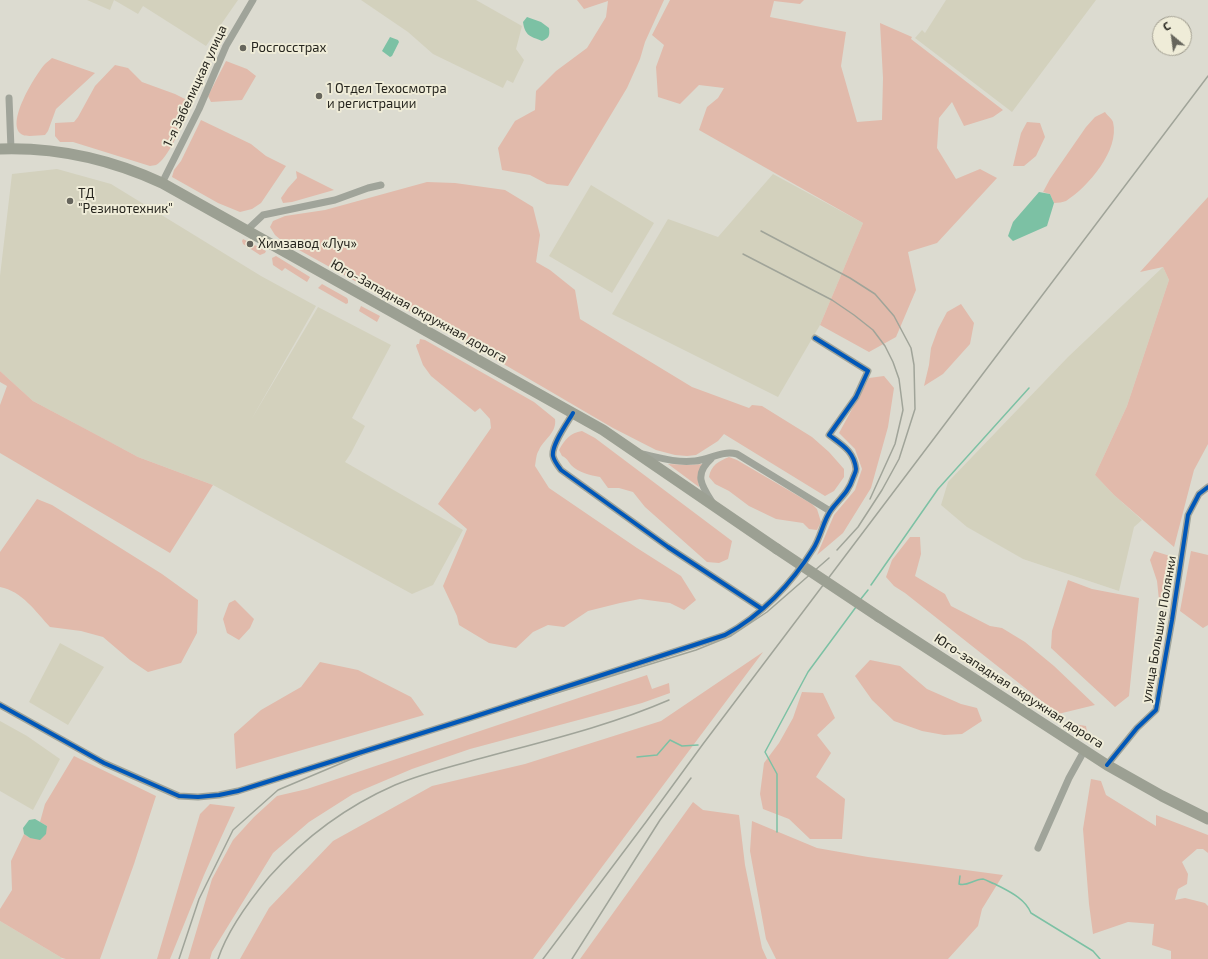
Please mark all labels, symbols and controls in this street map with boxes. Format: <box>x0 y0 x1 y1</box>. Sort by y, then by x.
north arrow <box>1152 16 1192 56</box>
text: С <box>1160 19 1172 33</box>
street label: 1-я Забелицкая улица <box>160 23 230 149</box>
place label: Росгосстрах <box>251 40 326 56</box>
marker: Росгосстрах <box>238 43 248 53</box>
place label: 1 Отдел Техосмотра и регистрации <box>327 81 447 112</box>
marker: 1 Отдел Техосмотра и регистрации <box>314 91 324 101</box>
place label: ТД "Резинотехник" <box>78 186 173 217</box>
marker: ТД "Резинотехник" <box>65 196 75 206</box>
place label: Химзавод «Луч» <box>258 236 357 252</box>
marker: Химзавод «Луч» <box>245 239 255 249</box>
street label: Юго-Западная окружная дорога <box>328 256 510 366</box>
street label: улица Большие Полянки <box>1138 554 1180 704</box>
street label: Юго-западная окружная дорога <box>931 630 1107 752</box>

